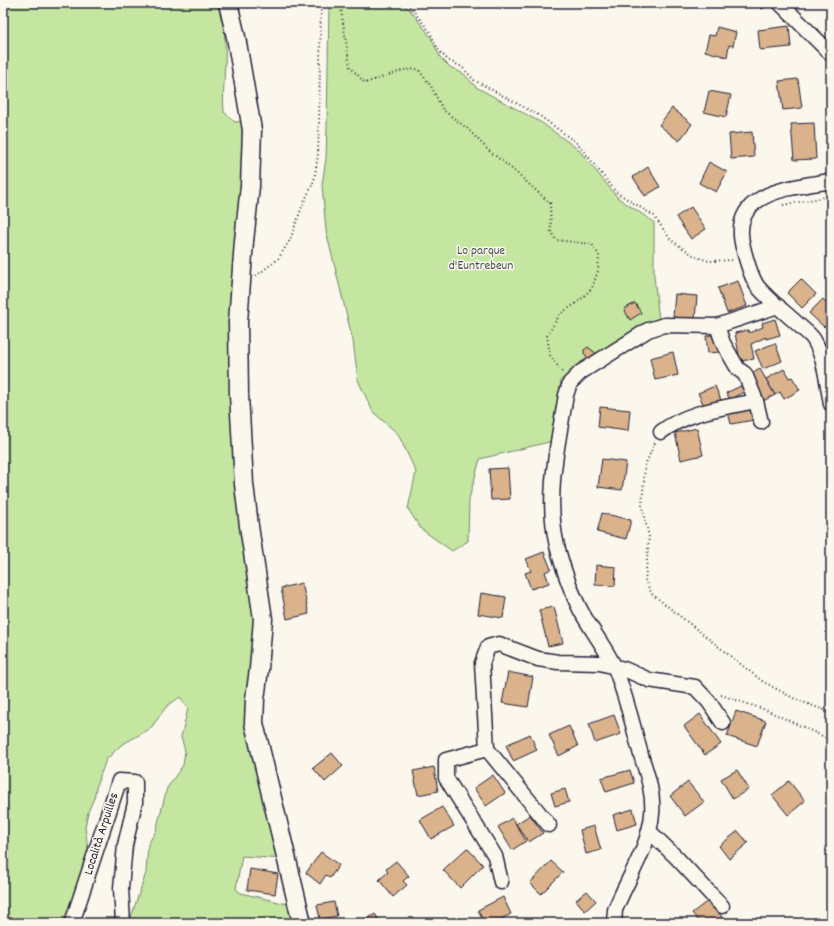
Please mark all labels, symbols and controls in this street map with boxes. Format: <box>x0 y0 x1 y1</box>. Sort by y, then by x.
park label: Lo parque d'Euntrebeun <box>449 242 513 276</box>
street label: Località Arpuilles <box>80 790 124 878</box>

